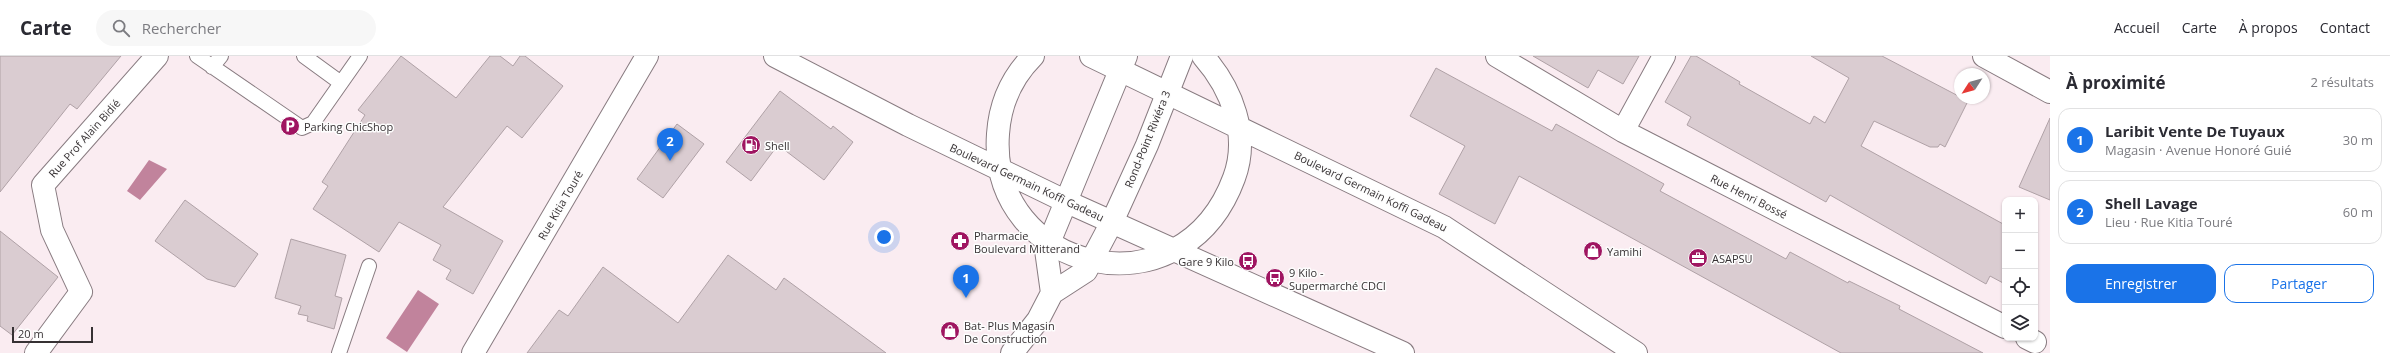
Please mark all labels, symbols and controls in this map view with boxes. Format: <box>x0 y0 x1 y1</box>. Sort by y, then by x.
search box <box>96 10 376 46</box>
text: Carte <box>20 15 72 41</box>
icon: search <box>110 17 132 39</box>
text: Rechercher <box>142 18 221 38</box>
text: Accueil <box>2114 18 2160 37</box>
text: Carte <box>2182 18 2217 37</box>
text: À propos <box>2239 18 2298 37</box>
text: Contact <box>2320 18 2370 37</box>
north arrow <box>1954 68 1990 104</box>
text: À proximité <box>2066 71 2165 94</box>
text: 2 résultats <box>2310 73 2374 91</box>
street label: Rond-Point Riviéra 3 <box>1121 88 1173 190</box>
street label: Rue Prof Alain Bidié <box>45 96 123 180</box>
parking icon: Parking ChicShop <box>279 115 301 137</box>
place label: Parking ChicShop <box>304 119 393 134</box>
text: Laribit Vente De Tuyaux <box>2105 121 2285 141</box>
pin: 2 <box>657 128 683 161</box>
text: 1 <box>2076 131 2084 149</box>
text: 30 m <box>2343 131 2373 149</box>
fuel station icon: Shell <box>740 134 762 156</box>
place label: Shell <box>765 138 790 153</box>
street label: Boulevard Germain Koffi Gadeau <box>947 140 1107 224</box>
text: Magasin · Avenue Honoré Guié <box>2105 141 2292 159</box>
street label: Boulevard Germain Koffi Gadeau <box>1292 147 1450 235</box>
street label: Rue Kitia Touré <box>534 168 586 242</box>
street label: Rue Henri Bossé <box>1708 170 1790 222</box>
text: Shell Lavage <box>2105 193 2198 213</box>
map controls <box>2002 197 2038 341</box>
button: + <box>2002 197 2038 233</box>
text: 2 <box>2076 203 2084 221</box>
text: 60 m <box>2343 203 2373 221</box>
text: Lieu · Rue Kitia Touré <box>2105 213 2233 231</box>
your location <box>874 227 894 247</box>
place label: Pharmacie Boulevard Mitterand <box>974 228 1080 256</box>
pharmacy icon: Pharmacie Boulevard Mitterand <box>949 230 971 252</box>
button: − <box>2002 233 2038 269</box>
shop icon: Yamihi <box>1582 240 1604 262</box>
place label: Yamihi <box>1607 244 1642 259</box>
office icon: ASAPSU <box>1687 247 1709 269</box>
bus stop icon: Gare 9 Kilo <box>1237 250 1259 272</box>
place label: ASAPSU <box>1712 251 1753 266</box>
place label: Gare 9 Kilo <box>1178 254 1234 269</box>
button: Enregistrer <box>2066 264 2216 303</box>
button: Partager <box>2224 264 2374 303</box>
pin: 1 <box>953 265 979 298</box>
place label: 9 Kilo - Supermarché CDCI <box>1289 265 1386 293</box>
bus stop icon: 9 Kilo - Supermarché CDCI <box>1264 267 1286 289</box>
button: locate <box>2002 269 2038 305</box>
button: layers <box>2002 305 2038 341</box>
place label: Bat- Plus Magasin De Construction <box>964 318 1055 346</box>
shop icon: Bat- Plus Magasin De Construction <box>939 320 961 342</box>
scale bar <box>12 325 93 344</box>
text: 20 m <box>18 326 44 341</box>

